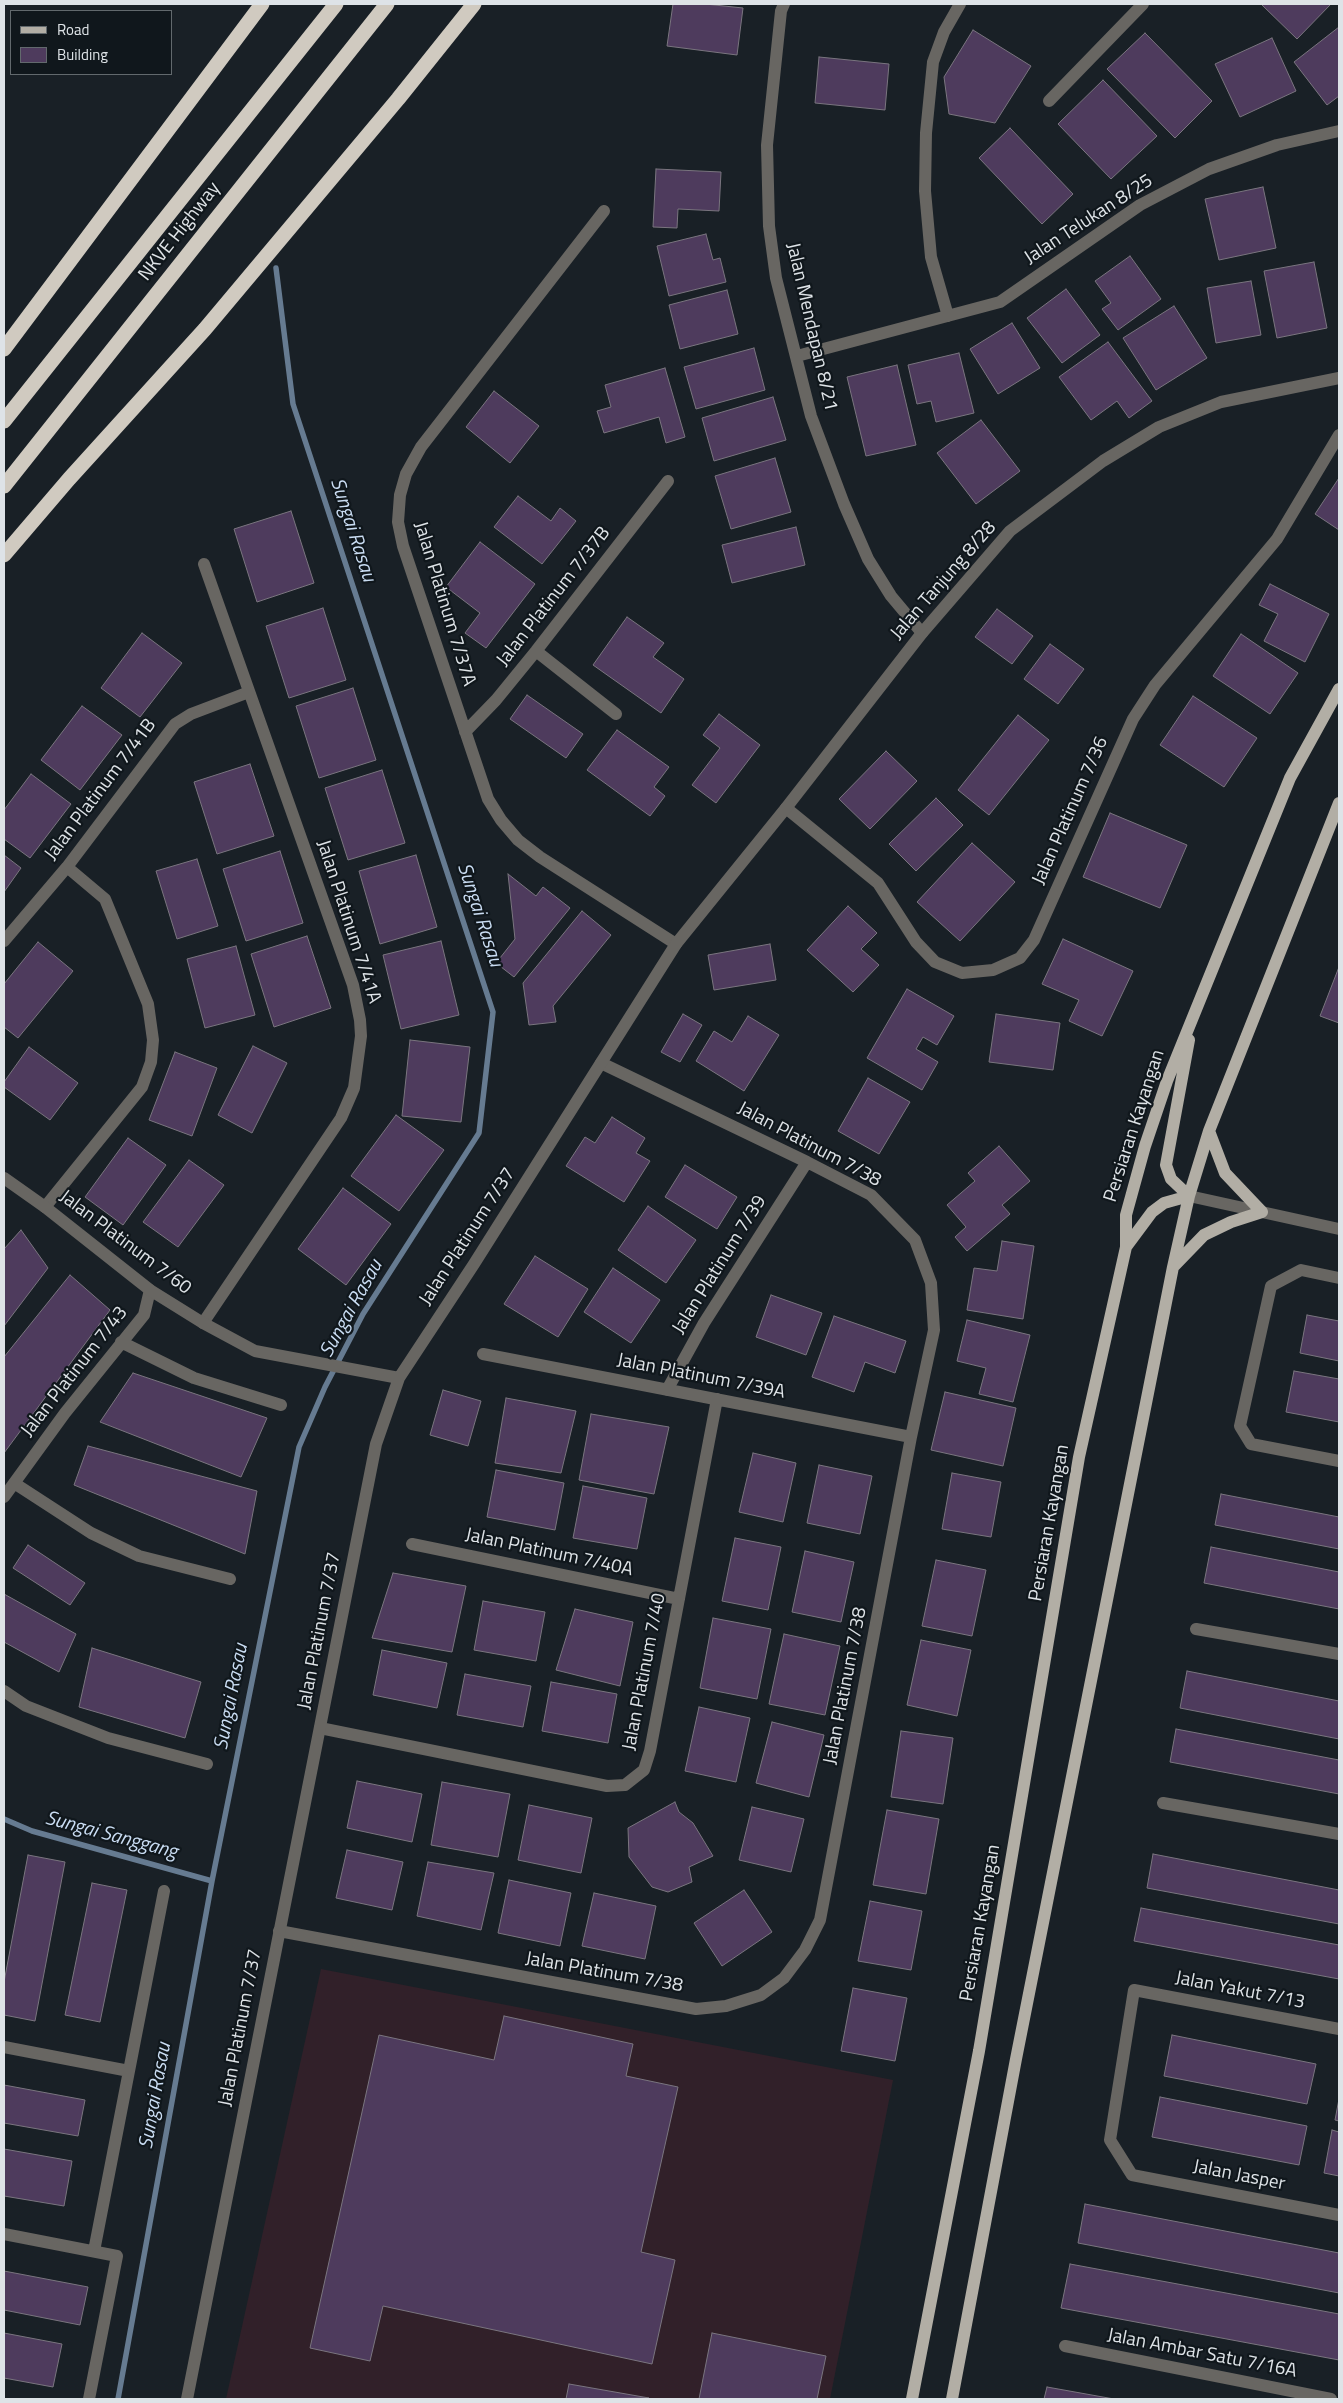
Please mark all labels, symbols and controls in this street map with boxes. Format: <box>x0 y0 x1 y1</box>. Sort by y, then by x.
legend <box>10 10 172 75</box>
text: Road <box>57 18 89 41</box>
text: Building <box>57 43 108 66</box>
street label: Jalan Telukan 8/25 <box>1021 170 1157 270</box>
street label: NKVE Highway <box>134 178 226 286</box>
street label: Jalan Mendapan 8/21 <box>781 241 841 413</box>
water label: Sungai Rasau <box>324 475 380 585</box>
street label: Jalan Tanjung 8/28 <box>886 517 1002 645</box>
street label: Jalan Platinum 7/37A <box>408 519 480 689</box>
street label: Jalan Platinum 7/37B <box>492 523 616 671</box>
street label: Jalan Platinum 7/41B <box>40 715 162 865</box>
street label: Jalan Platinum 7/36 <box>1028 734 1114 888</box>
street label: Jalan Platinum 7/41A <box>311 837 385 1007</box>
water label: Sungai Rasau <box>451 860 507 970</box>
street label: Persiaran Kayangan <box>1100 1047 1170 1205</box>
street label: Jalan Platinum 7/38 <box>733 1098 885 1192</box>
street label: Jalan Platinum 7/37 <box>415 1164 521 1310</box>
street label: Jalan Platinum 7/60 <box>54 1186 196 1300</box>
street label: Jalan Platinum 7/39 <box>668 1191 772 1339</box>
water label: Sungai Rasau <box>315 1256 389 1362</box>
street label: Jalan Platinum 7/43 <box>17 1302 133 1442</box>
street label: Jalan Platinum 7/39A <box>615 1350 787 1404</box>
street label: Persiaran Kayangan <box>1025 1443 1075 1603</box>
street label: Jalan Platinum 7/40A <box>463 1524 635 1582</box>
street label: Jalan Platinum 7/37 <box>294 1551 346 1711</box>
street label: Jalan Platinum 7/40 <box>619 1592 671 1752</box>
street label: Jalan Platinum 7/38 <box>820 1606 872 1766</box>
water label: Sungai Rasau <box>210 1642 254 1752</box>
water label: Sungai Sanggang <box>42 1807 180 1865</box>
street label: Persiaran Kayangan <box>956 1843 1006 2003</box>
street label: Jalan Platinum 7/37 <box>215 1948 267 2108</box>
street label: Jalan Platinum 7/38 <box>524 1948 684 1998</box>
street label: Jalan Yakut 7/13 <box>1173 1967 1307 2015</box>
water label: Sungai Rasau <box>135 2041 177 2151</box>
street label: Jalan Jasper <box>1191 2156 1287 2196</box>
street label: Jalan Ambar Satu 7/16A <box>1105 2324 1299 2384</box>

